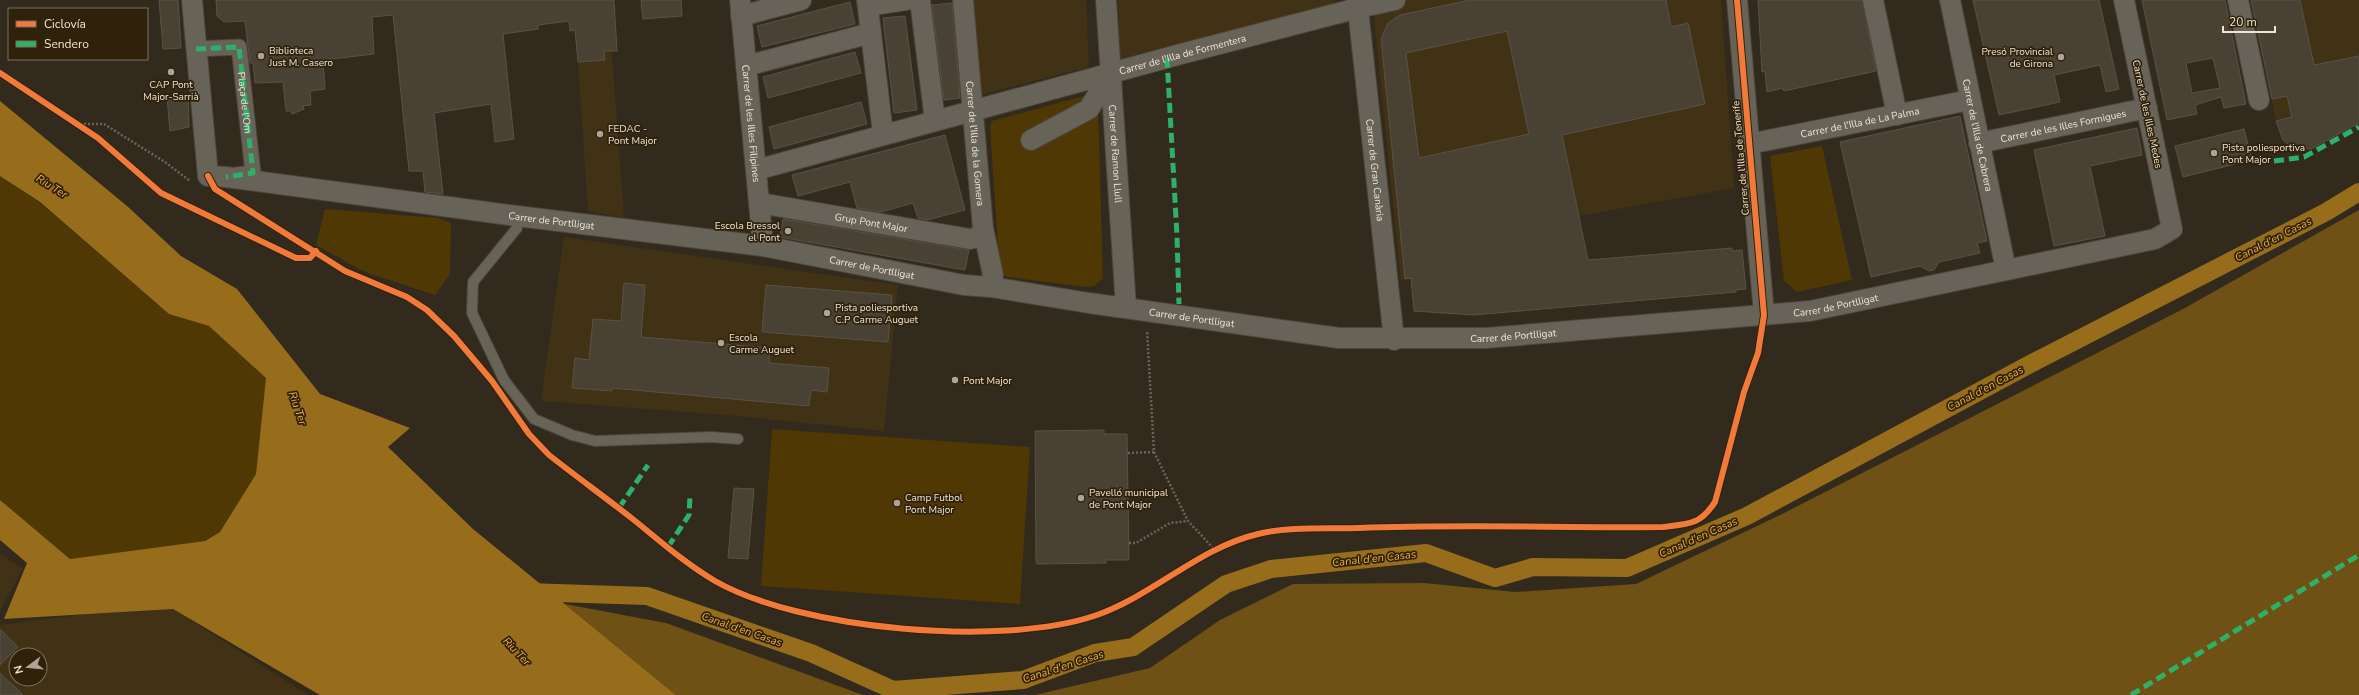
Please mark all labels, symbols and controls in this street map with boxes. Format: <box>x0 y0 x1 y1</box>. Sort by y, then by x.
legend <box>8 8 148 60</box>
scale bar <box>2223 8 2275 34</box>
text: 20 m <box>2229 14 2257 30</box>
text: Ciclovía <box>44 16 86 32</box>
street label: Carrer de l'Illa de Formentera <box>1118 31 1248 79</box>
text: Sendero <box>44 36 89 52</box>
place label: Biblioteca Just M. Casero <box>268 44 334 70</box>
place label: Presó Provincial de Girona <box>1981 45 2053 71</box>
marker: Biblioteca Just M. Casero <box>256 51 266 61</box>
marker: Presó Provincial de Girona <box>2056 52 2066 62</box>
street label: Carrer de les Illes Medes <box>2129 59 2165 170</box>
street label: Carrer de les Illes Filipines <box>738 64 763 183</box>
marker: CAP Pont Major-Sarrià <box>166 67 176 77</box>
street label: Plaça de l'Om <box>234 71 255 134</box>
place label: CAP Pont Major-Sarrià <box>143 78 199 104</box>
street label: Carrer de l'Illa de Cabrera <box>1959 78 1996 193</box>
street label: Carrer de l'Illa de la Gomera <box>962 80 987 207</box>
street label: Carrer de l'Illa de Tenerife <box>1729 100 1753 216</box>
street label: Carrer de Ramon Llull <box>1105 104 1125 203</box>
street label: Carrer de l'Illa de La Palma <box>1799 104 1921 142</box>
street label: Carrer de les Illes Formigues <box>1999 106 2128 146</box>
street label: Carrer de Gran Canària <box>1362 118 1387 222</box>
place label: FEDAC - Pont Major <box>608 122 657 148</box>
marker: FEDAC - Pont Major <box>595 129 605 139</box>
place label: Pista poliesportiva Pont Major <box>2222 141 2305 167</box>
marker: Pista poliesportiva Pont Major <box>2209 148 2219 158</box>
water label: Riu Ter <box>33 171 71 202</box>
street label: Carrer de Portlligat <box>508 209 595 233</box>
street label: Grup Pont Major <box>834 210 909 236</box>
water label: Canal d'en Casas <box>2232 214 2314 265</box>
place label: Escola Bressol el Pont <box>715 219 780 245</box>
marker: Escola Bressol el Pont <box>783 226 793 236</box>
street label: Carrer de Portlligat <box>828 253 916 283</box>
street label: Carrer de Portlligat <box>1793 291 1880 320</box>
place label: Pista poliesportiva C.P Carme Auguet <box>835 301 919 327</box>
street label: Carrer de Portlligat <box>1148 305 1236 331</box>
marker: Pista poliesportiva C.P Carme Auguet <box>822 308 832 318</box>
street label: Carrer de Portlligat <box>1470 326 1557 346</box>
place label: Escola Carme Auguet <box>729 331 795 357</box>
marker: Escola Carme Auguet <box>716 338 726 348</box>
water label: Canal d'en Casas <box>1944 362 2026 415</box>
place label: Pont Major <box>963 374 1012 388</box>
marker: Pont Major <box>950 375 960 385</box>
water label: Riu Ter <box>285 389 311 428</box>
place label: Pavelló municipal de Pont Major <box>1089 486 1168 512</box>
place label: Camp Futbol Pont Major <box>905 491 963 517</box>
marker: Pavelló municipal de Pont Major <box>1076 493 1086 503</box>
marker: Camp Futbol Pont Major <box>892 498 902 508</box>
water label: Canal d'en Casas <box>1657 513 1740 561</box>
water label: Canal d'en Casas <box>1331 547 1417 570</box>
water label: Canal d'en Casas <box>699 609 784 650</box>
water label: Riu Ter <box>499 634 535 670</box>
water label: Canal d'en Casas <box>1021 646 1106 687</box>
north arrow <box>8 647 48 687</box>
text: N <box>11 664 27 676</box>

